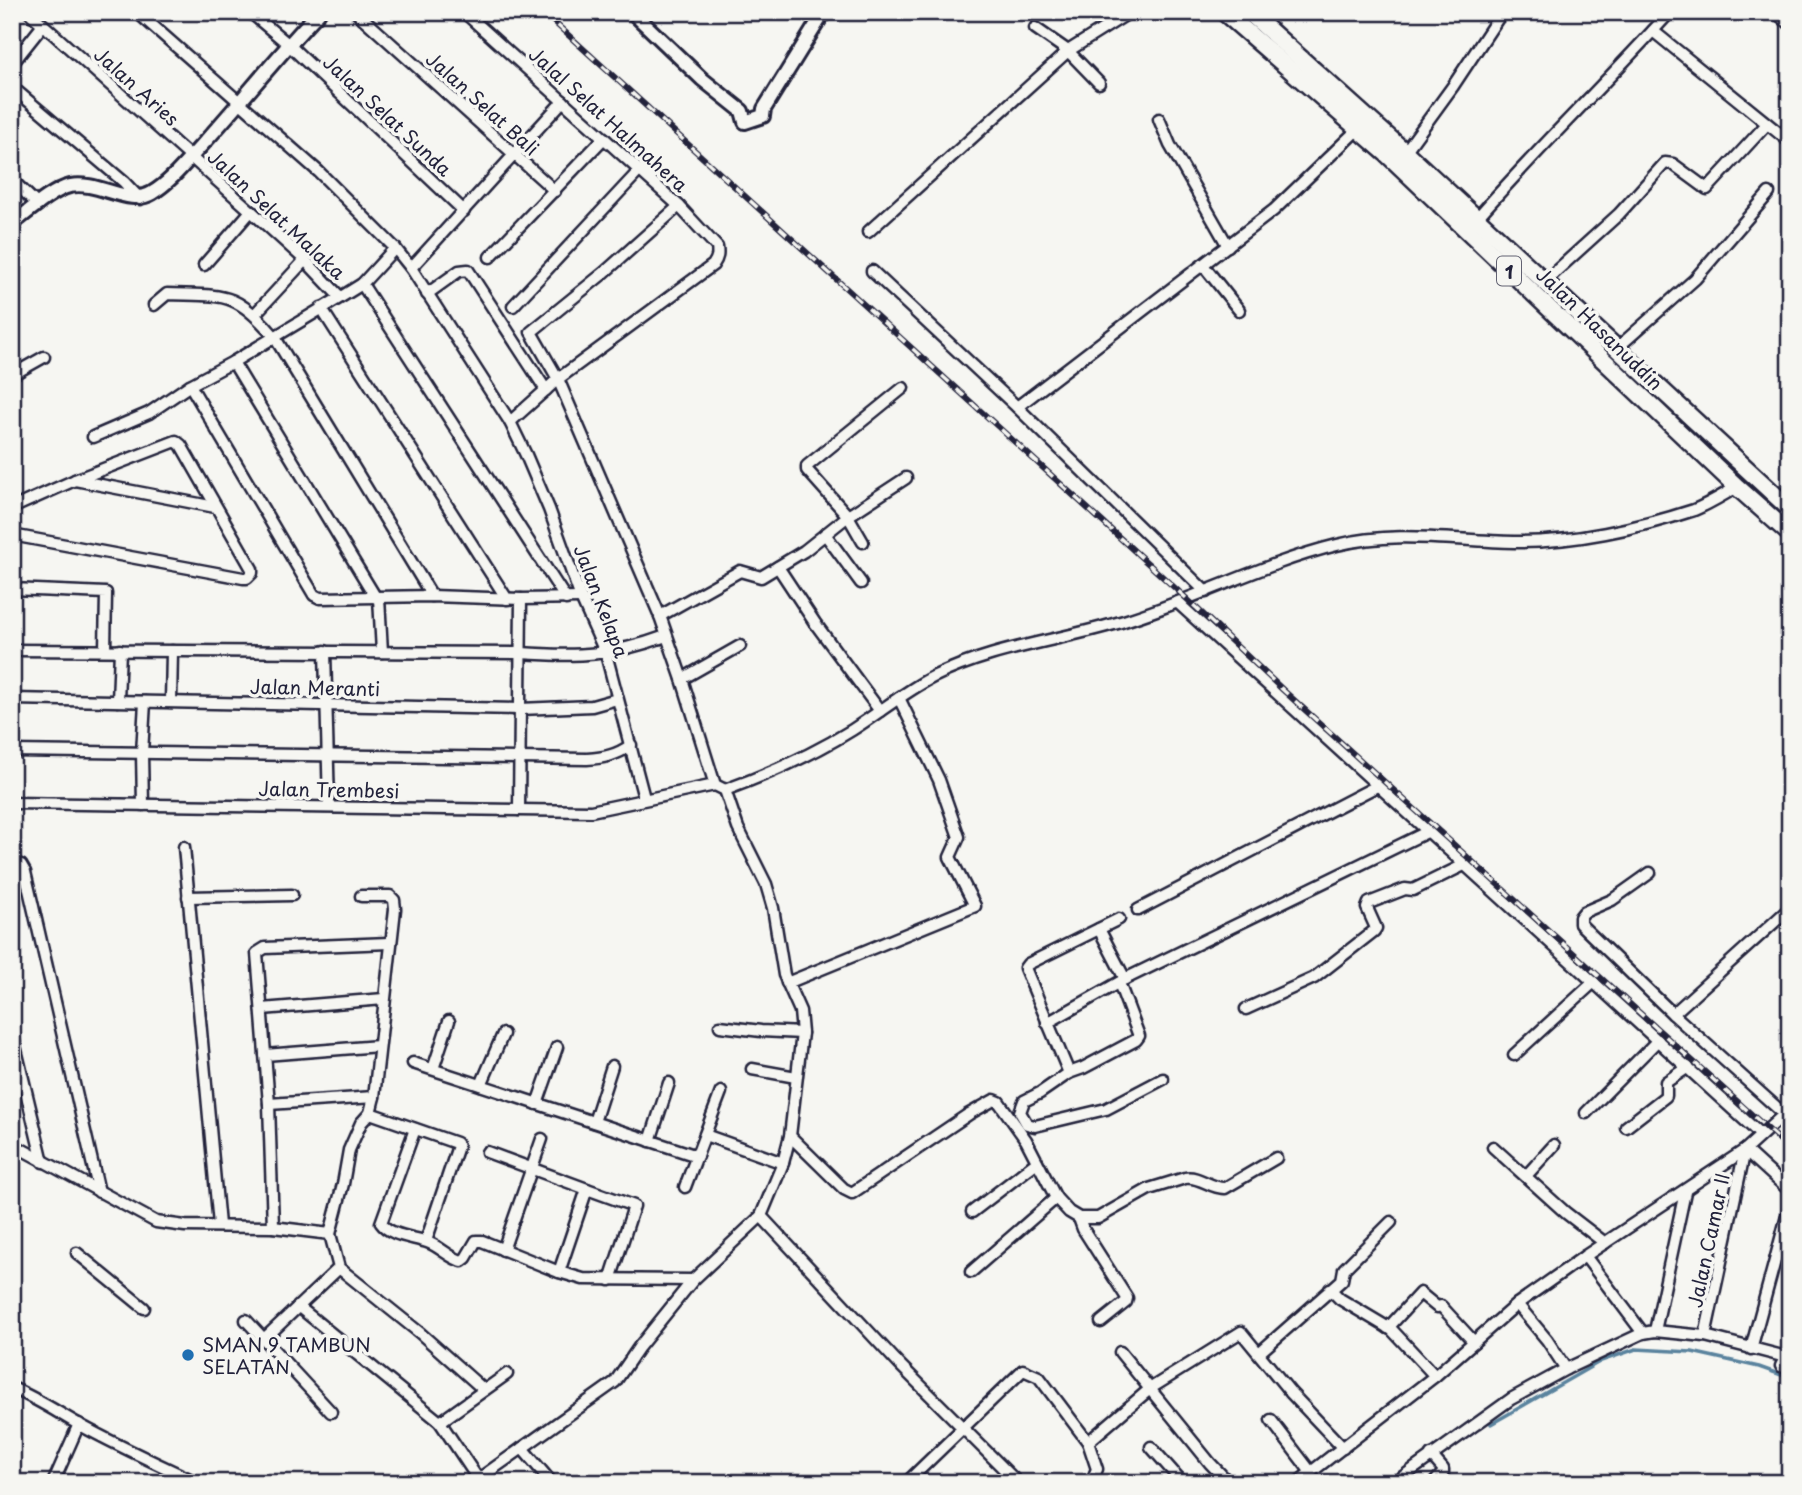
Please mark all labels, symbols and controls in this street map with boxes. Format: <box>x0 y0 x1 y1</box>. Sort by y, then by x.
street label: Jalan Aries <box>88 40 186 132</box>
street label: Jalal Selat Halmahera <box>523 40 695 198</box>
street label: Jalan Selat Bali <box>420 45 546 161</box>
street label: Jalan Selat Sunda <box>317 48 459 182</box>
street label: Jalan Selat Malaka <box>202 143 353 286</box>
road number: 1 <box>1497 256 1521 286</box>
street label: Jalan Hasanuddin <box>1530 260 1670 396</box>
street label: Jalan Kelapa <box>568 540 636 662</box>
street label: Jalan Meranti <box>250 672 380 702</box>
street label: Jalan Trembesi <box>258 774 400 804</box>
street label: Jalan Camar II <box>1680 1170 1736 1310</box>
place label: SMAN 9 TAMBUN SELATAN <box>202 1330 371 1380</box>
marker: SMAN 9 TAMBUN SELATAN <box>180 1347 196 1363</box>

